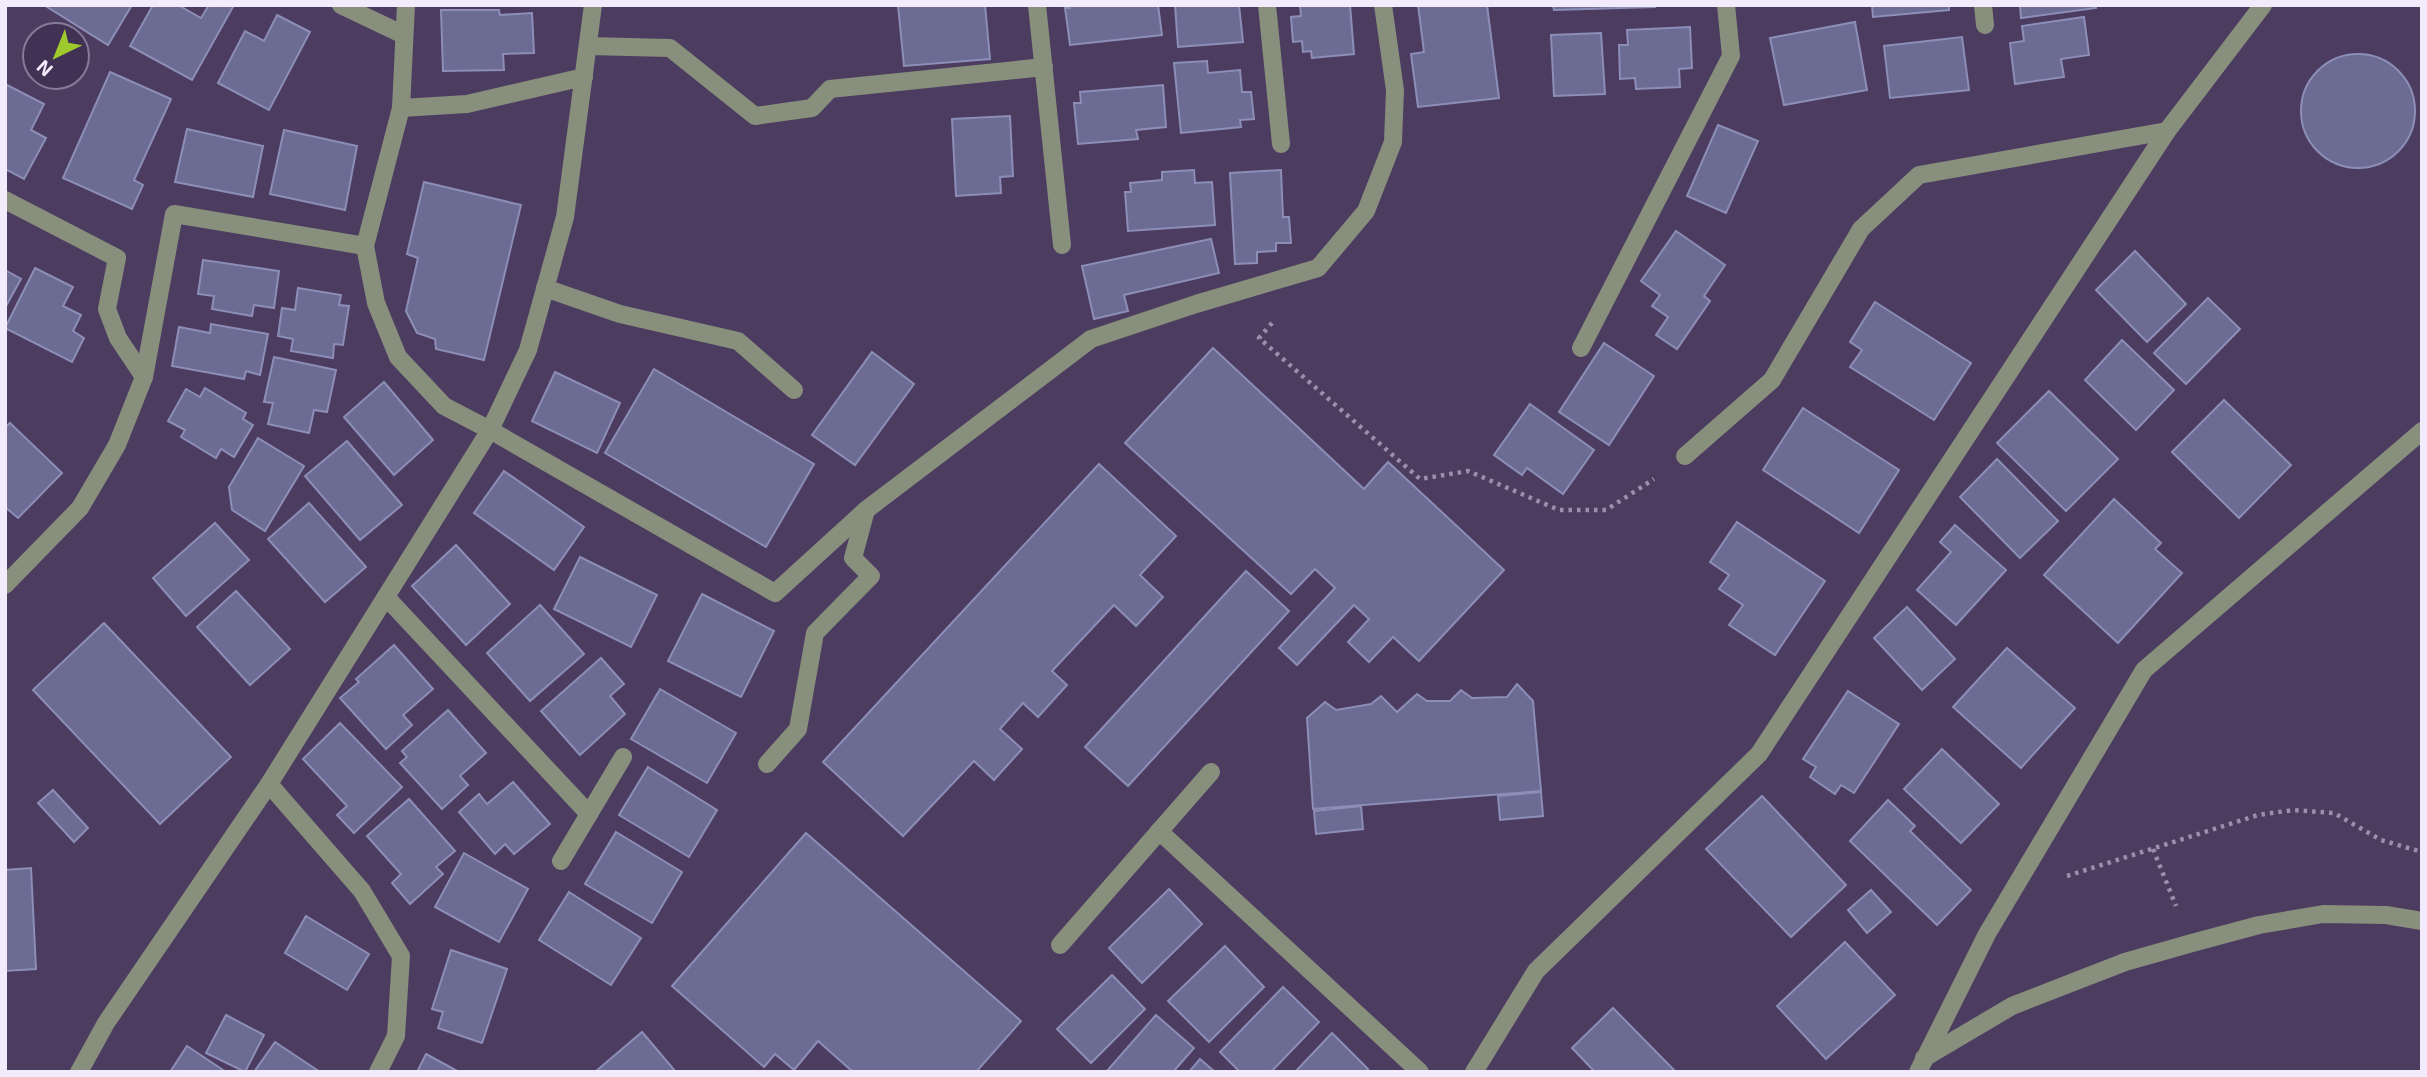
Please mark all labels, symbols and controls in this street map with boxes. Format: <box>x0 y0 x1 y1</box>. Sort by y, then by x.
north arrow <box>21 21 91 91</box>
text: N <box>31 56 57 82</box>

